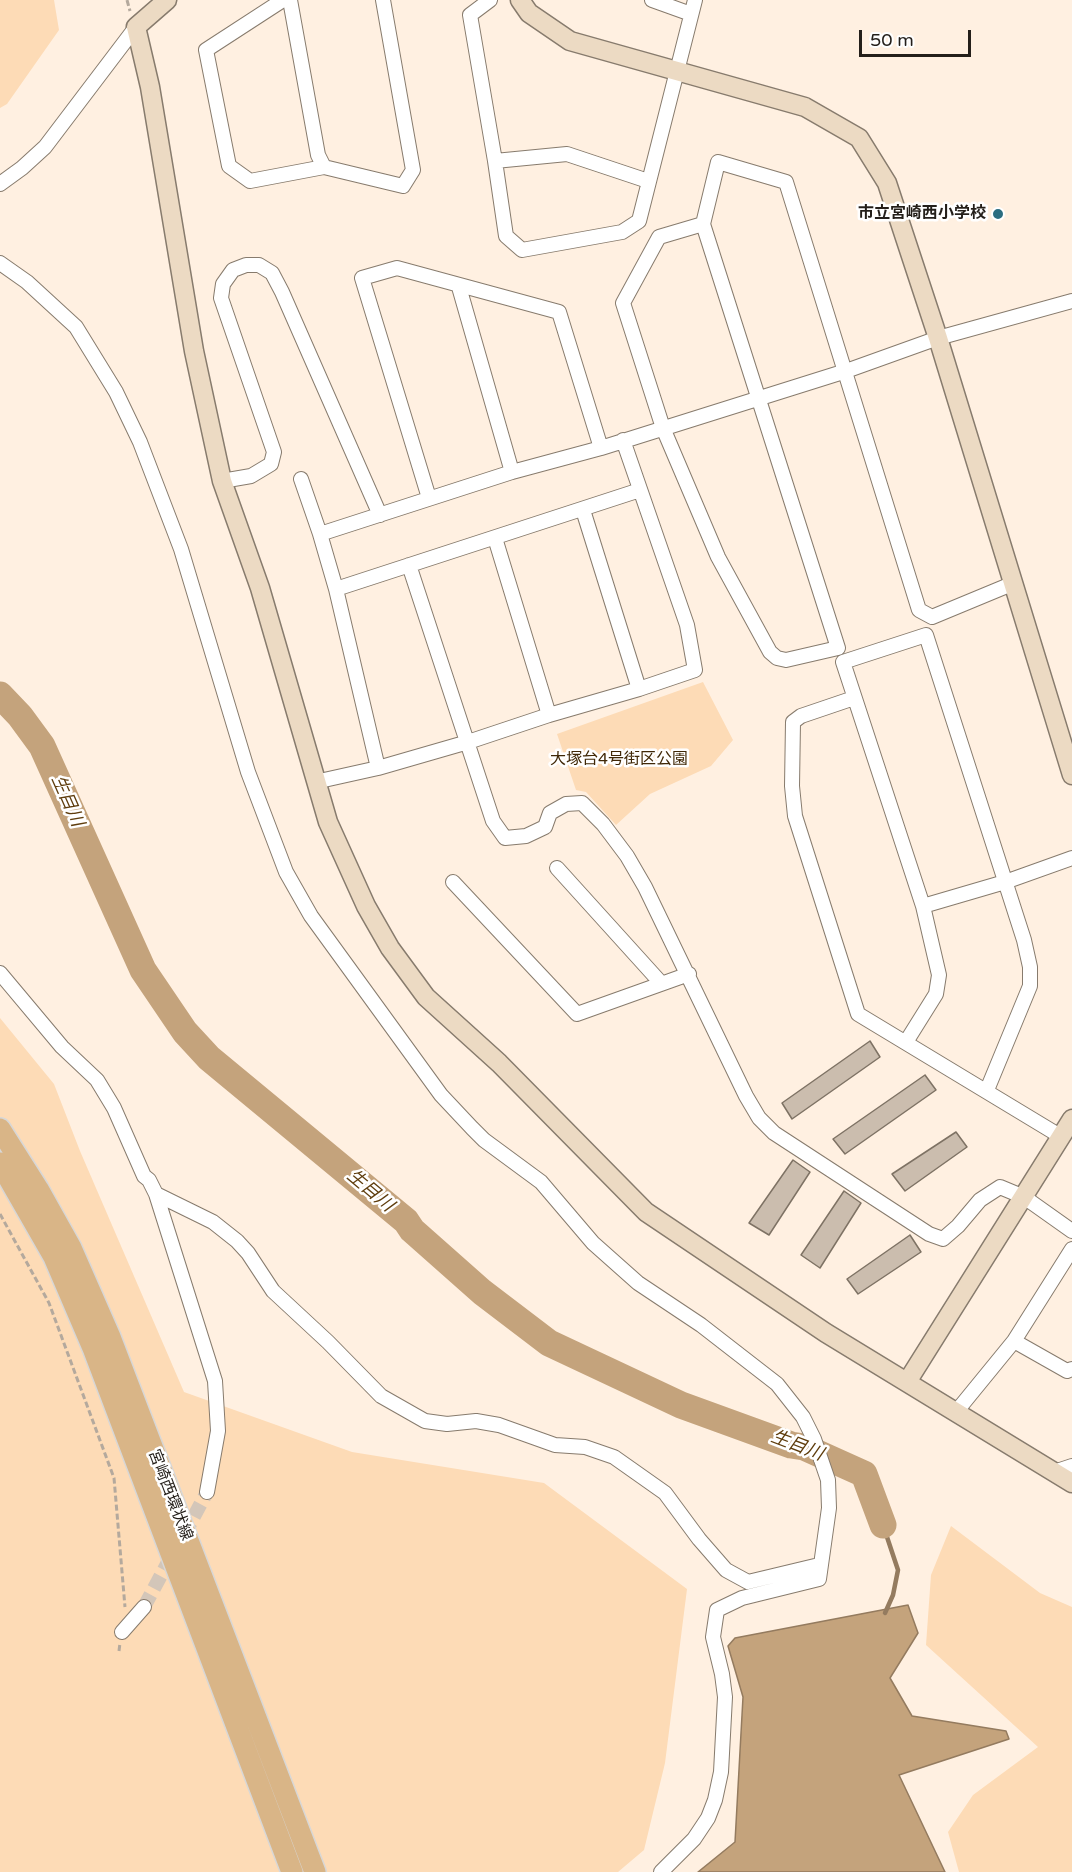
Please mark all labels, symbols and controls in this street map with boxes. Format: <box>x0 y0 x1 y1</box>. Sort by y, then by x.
scale bar <box>862 18 974 56</box>
text: 50 m <box>870 29 914 51</box>
place label: 市立宮崎西小学校 <box>858 204 986 224</box>
marker: 市立宮崎西小学校 <box>991 207 1005 221</box>
park label: 大塚台4号街区公園 <box>550 750 688 770</box>
water label: 生目川 <box>46 772 88 830</box>
water label: 生目川 <box>342 1165 398 1217</box>
water label: 生目川 <box>768 1426 826 1466</box>
street label: 宮崎西環状線 <box>144 1447 196 1543</box>

